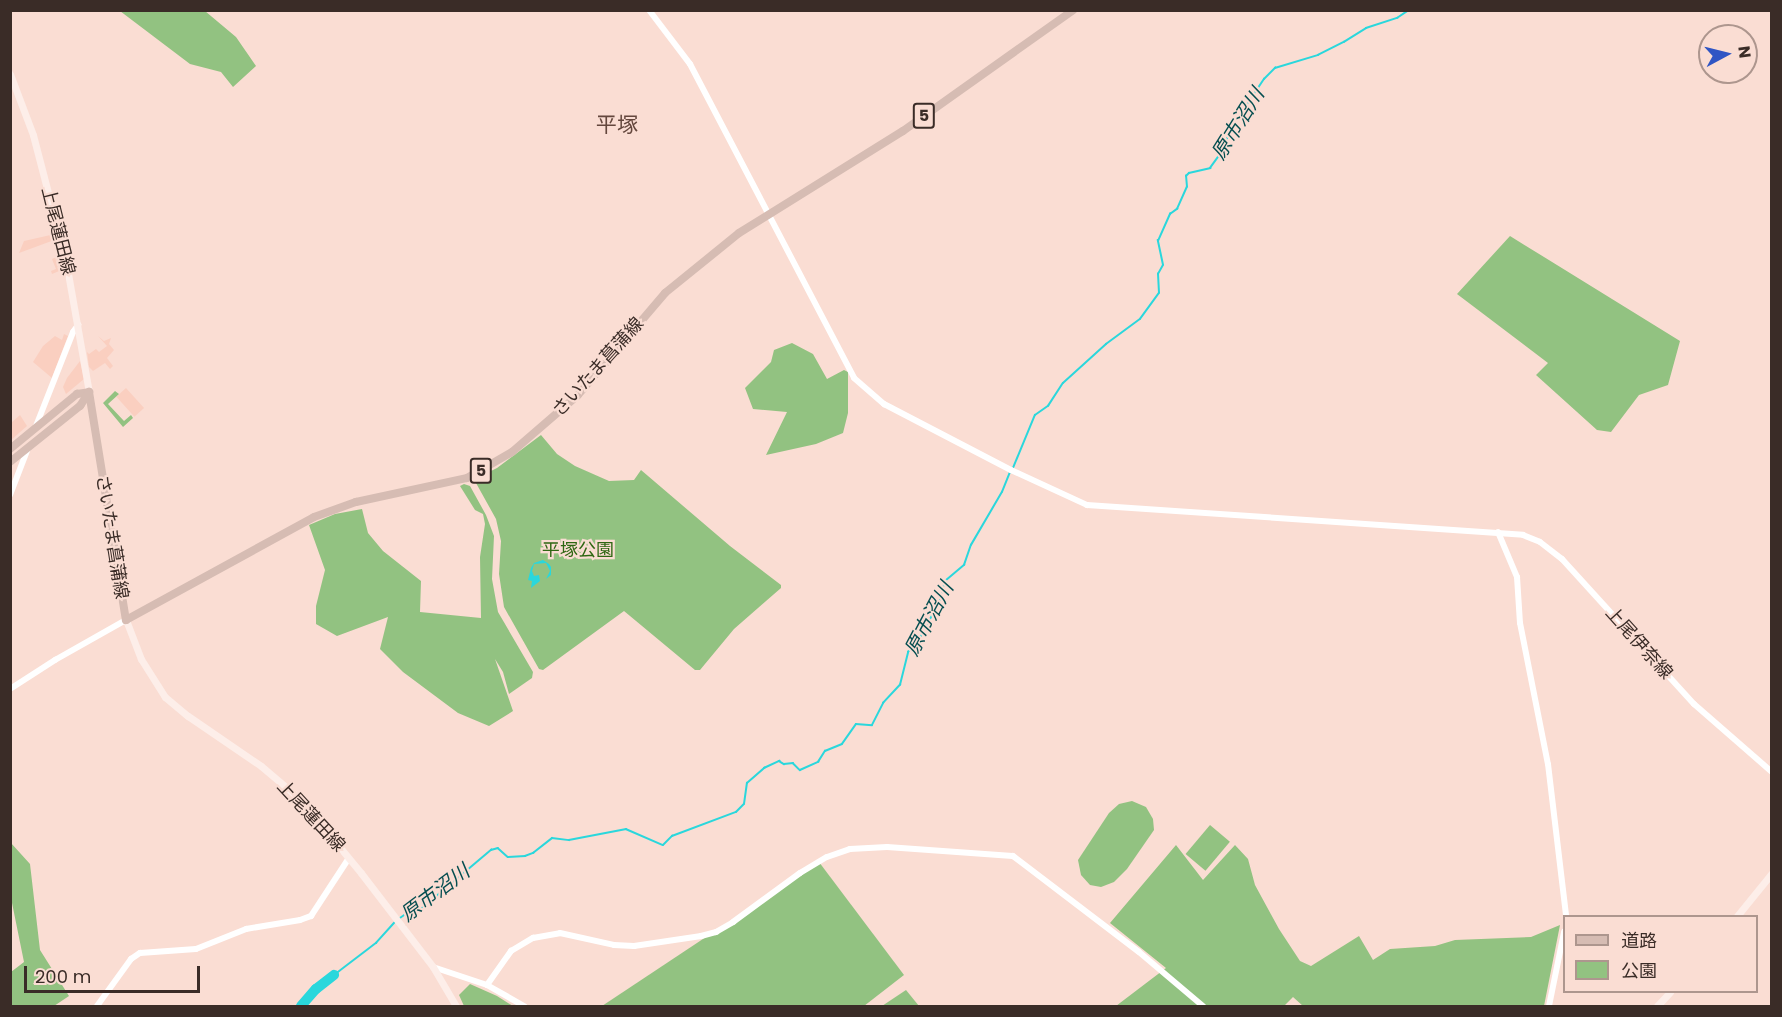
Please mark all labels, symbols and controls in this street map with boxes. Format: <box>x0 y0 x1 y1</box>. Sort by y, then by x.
north arrow <box>1698 24 1758 84</box>
text: N <box>1732 45 1757 59</box>
water label: 原市沼川 <box>1207 84 1269 164</box>
road number: 5 <box>912 103 936 129</box>
district label: 平塚 <box>596 112 638 138</box>
street label: 上尾蓮田線 <box>37 185 79 277</box>
street label: さいたま菖蒲線 <box>548 313 648 421</box>
road number: 5 <box>469 458 493 484</box>
street label: さいたま菖蒲線 <box>91 473 133 601</box>
park label: 平塚公園 <box>542 539 614 561</box>
water label: 原市沼川 <box>900 578 958 660</box>
street label: 上尾伊奈線 <box>1601 602 1677 684</box>
street label: 上尾蓮田線 <box>272 776 350 856</box>
water label: 原市沼川 <box>396 859 474 927</box>
legend <box>1563 915 1758 993</box>
text: 道路 <box>1621 928 1657 953</box>
scale bar <box>27 954 202 992</box>
text: 公園 <box>1621 958 1657 983</box>
text: 200 m <box>35 964 91 989</box>

